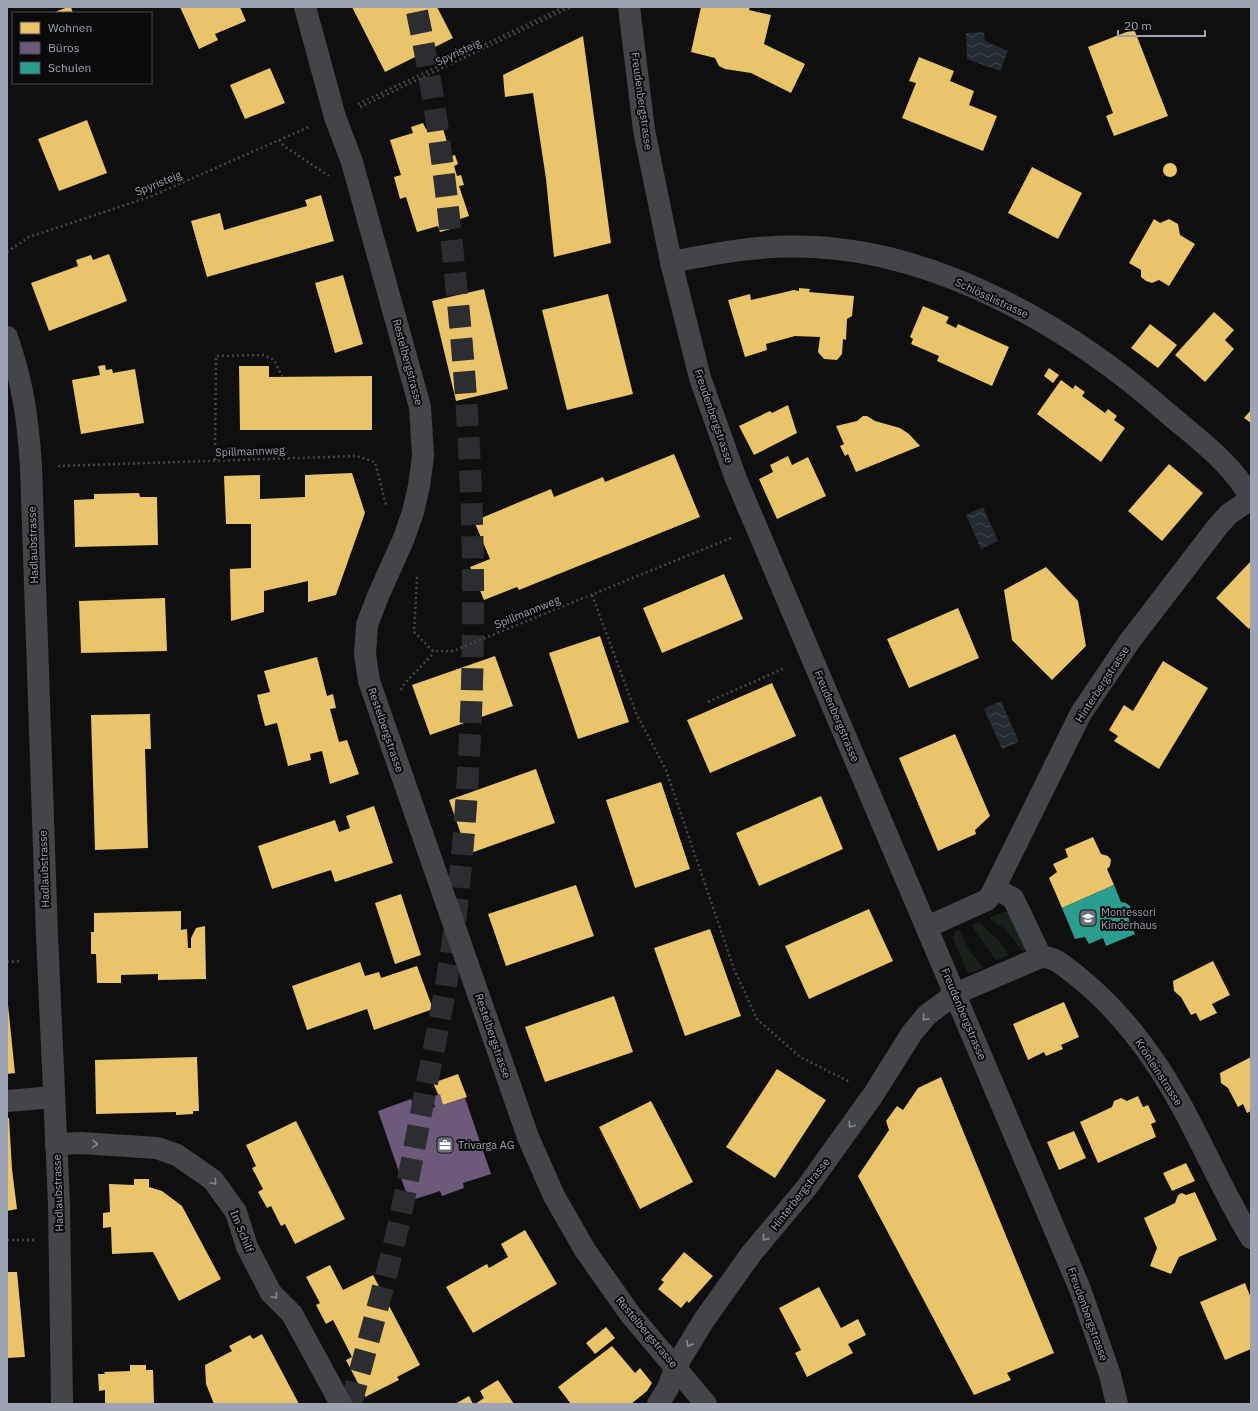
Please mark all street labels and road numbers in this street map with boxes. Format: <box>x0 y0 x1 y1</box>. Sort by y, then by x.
street label: Spyristeig <box>433 35 483 69</box>
street label: Freudenbergstrasse <box>628 51 656 151</box>
street label: Spyristeig <box>133 167 183 199</box>
street label: Schlösslistrasse <box>953 275 1031 321</box>
street label: Restelbergstrasse <box>390 317 426 407</box>
street label: Freudenbergstrasse <box>691 367 737 465</box>
street label: Spillmannweg <box>215 443 285 459</box>
street label: Hadlaubstrasse <box>25 506 41 584</box>
street label: Spillmannweg <box>492 592 562 632</box>
street label: Hinterbergstrasse <box>1072 643 1132 725</box>
street label: Freudenbergstrasse <box>811 668 863 764</box>
street label: Restelbergstrasse <box>365 686 407 774</box>
street label: Hadlaubstrasse <box>36 830 52 908</box>
street label: Freudenbergstrasse <box>938 966 990 1062</box>
street label: Restelbergstrasse <box>472 992 514 1080</box>
street label: Krönleinstrasse <box>1132 1036 1186 1108</box>
street label: Hadlaubstrasse <box>50 1154 66 1232</box>
street label: Hinterbergstrasse <box>767 1155 833 1233</box>
street label: Im Schilf <box>227 1208 257 1254</box>
street label: Freudenbergstrasse <box>1065 1265 1111 1363</box>
street label: Restelbergstrasse <box>613 1294 681 1370</box>

